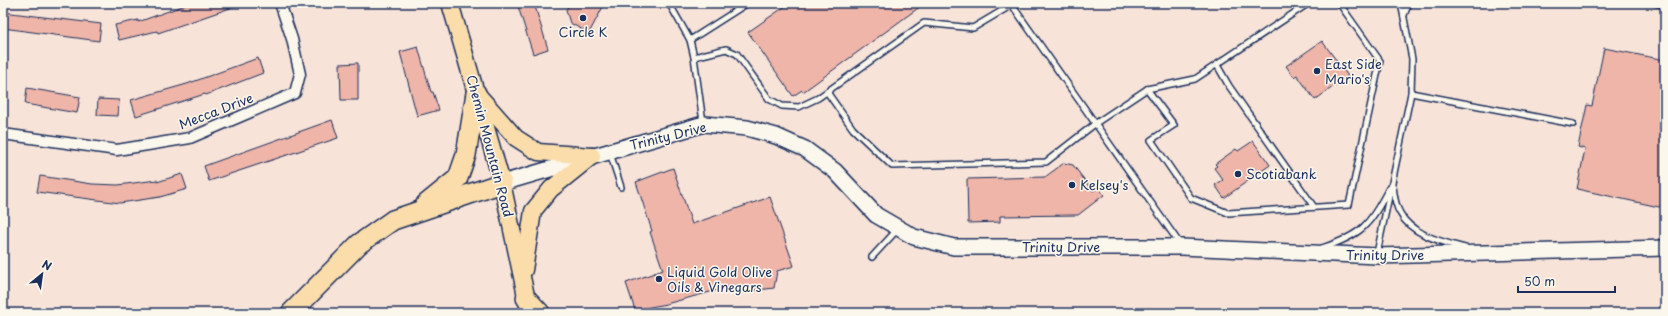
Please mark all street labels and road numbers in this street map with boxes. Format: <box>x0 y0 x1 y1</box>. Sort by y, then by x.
street label: Chemin Mountain Road <box>462 73 519 219</box>
street label: Mecca Drive <box>176 88 256 133</box>
street label: Trinity Drive <box>628 117 708 154</box>
street label: Trinity Drive <box>1022 237 1100 256</box>
street label: Trinity Drive <box>1346 245 1424 264</box>

